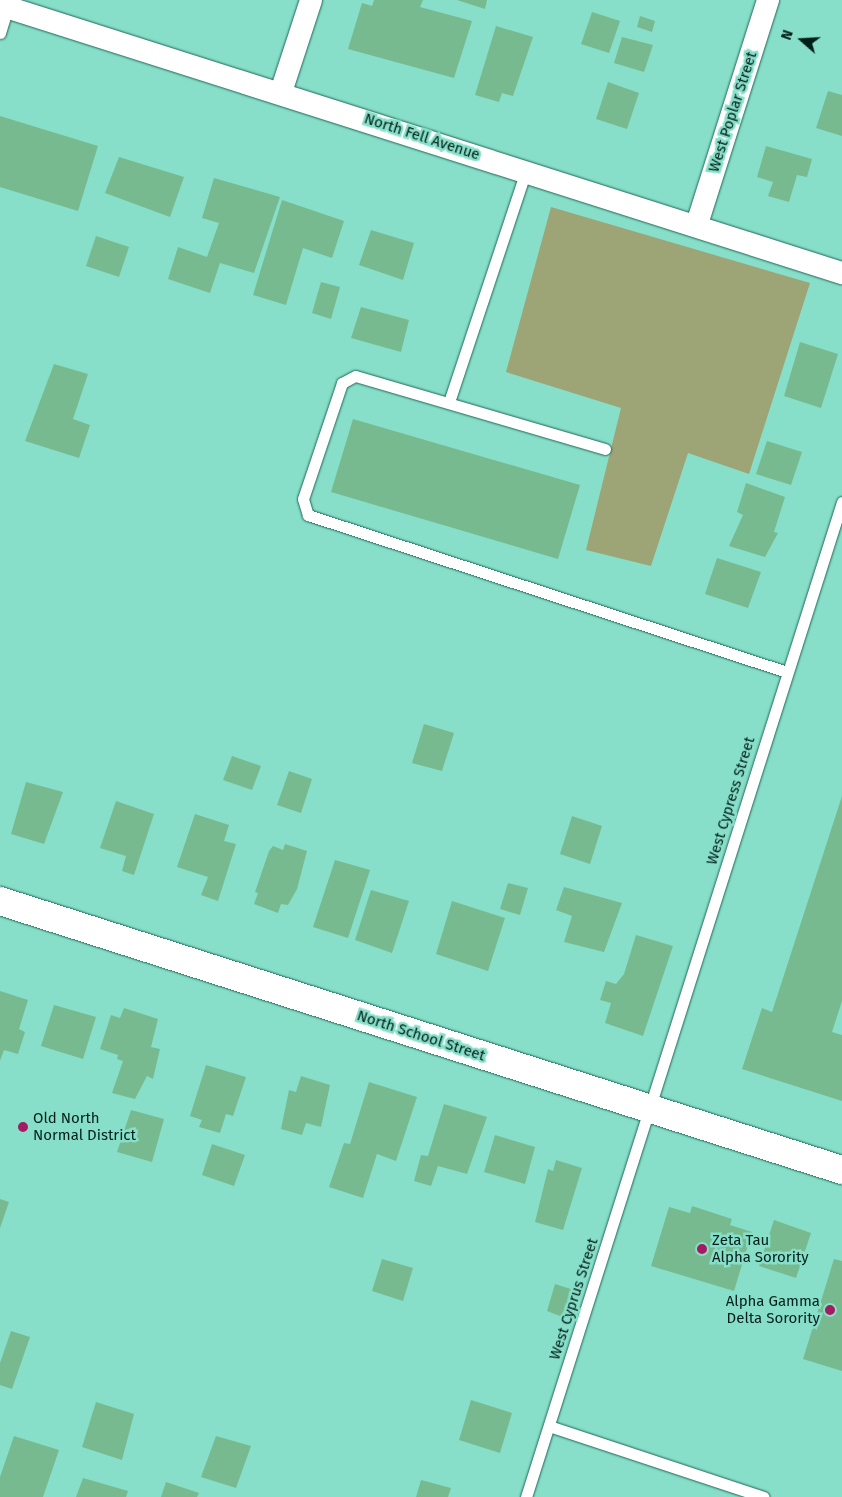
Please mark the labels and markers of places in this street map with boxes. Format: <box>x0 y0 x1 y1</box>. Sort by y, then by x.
place label: Old North Normal District <box>33 1109 136 1144</box>
marker: Old North Normal District <box>17 1121 29 1133</box>
place label: Ζeta Tau Alpha Sorority <box>712 1231 809 1266</box>
marker: Ζeta Tau Alpha Sorority <box>696 1243 708 1255</box>
place label: Alpha Gamma Delta Sorority <box>726 1292 820 1327</box>
marker: Alpha Gamma Delta Sorority <box>824 1304 836 1316</box>

